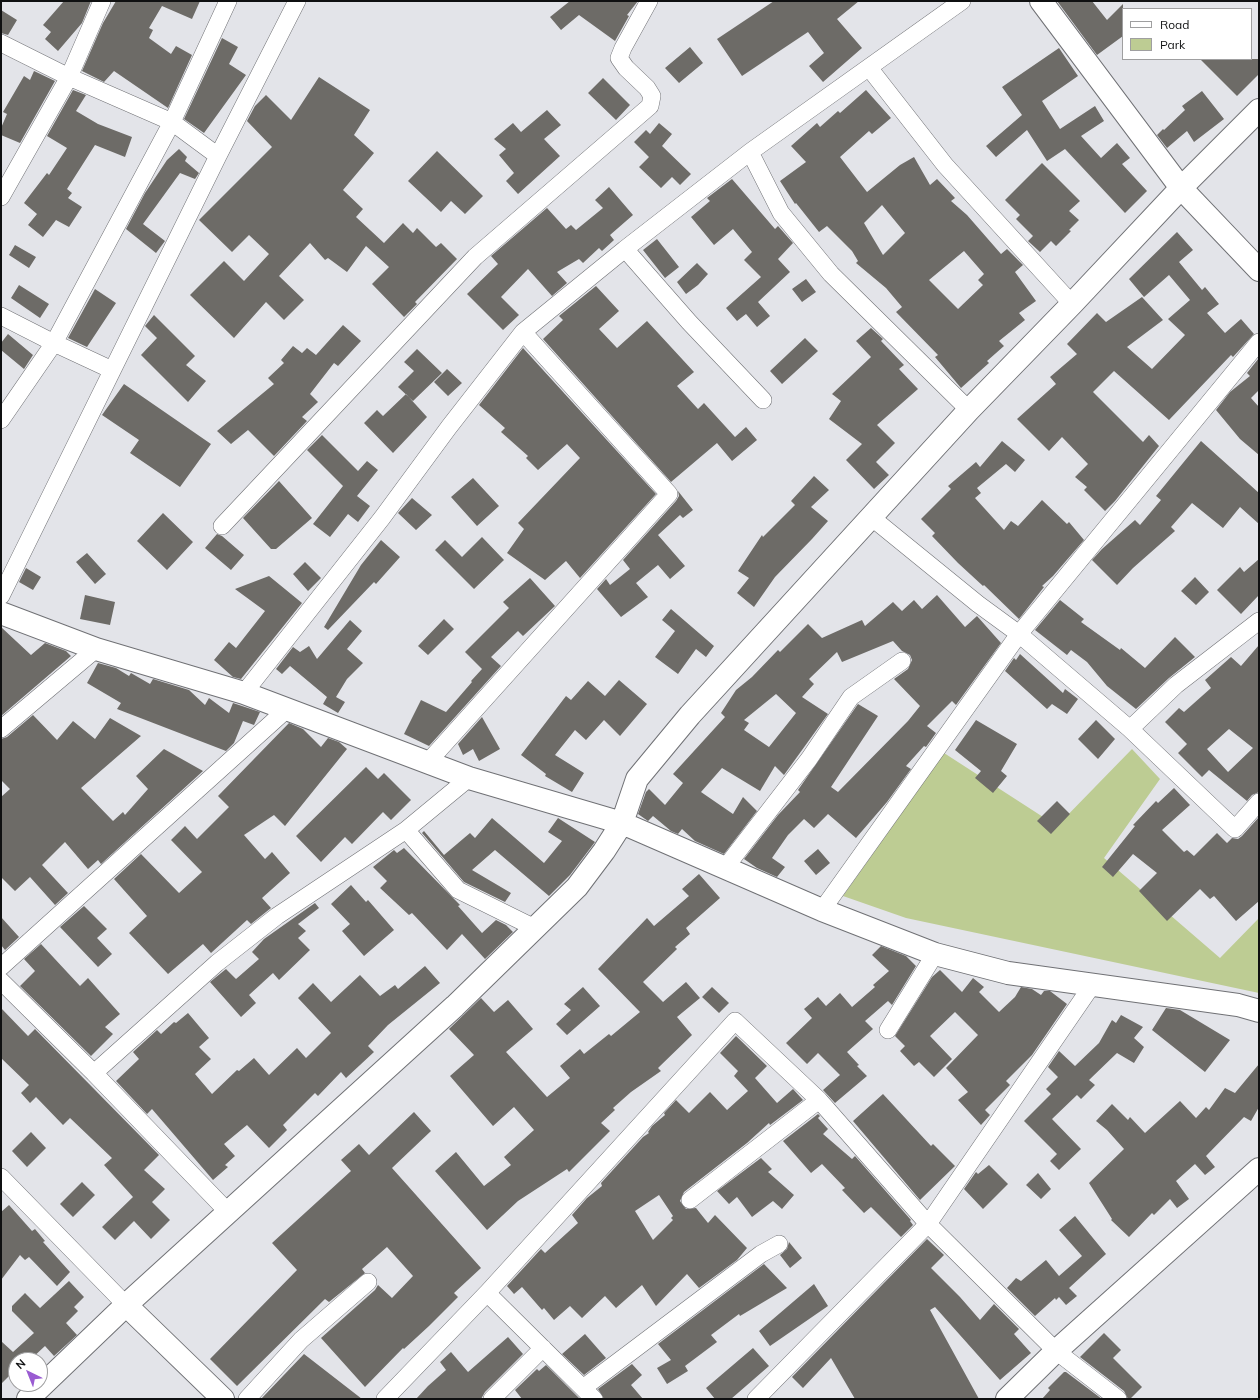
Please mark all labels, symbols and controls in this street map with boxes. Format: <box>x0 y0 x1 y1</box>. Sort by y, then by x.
legend <box>1122 8 1252 60</box>
text: Road <box>1160 17 1189 32</box>
text: Park <box>1160 37 1185 52</box>
north arrow <box>8 1352 48 1392</box>
text: N <box>13 1356 28 1372</box>

